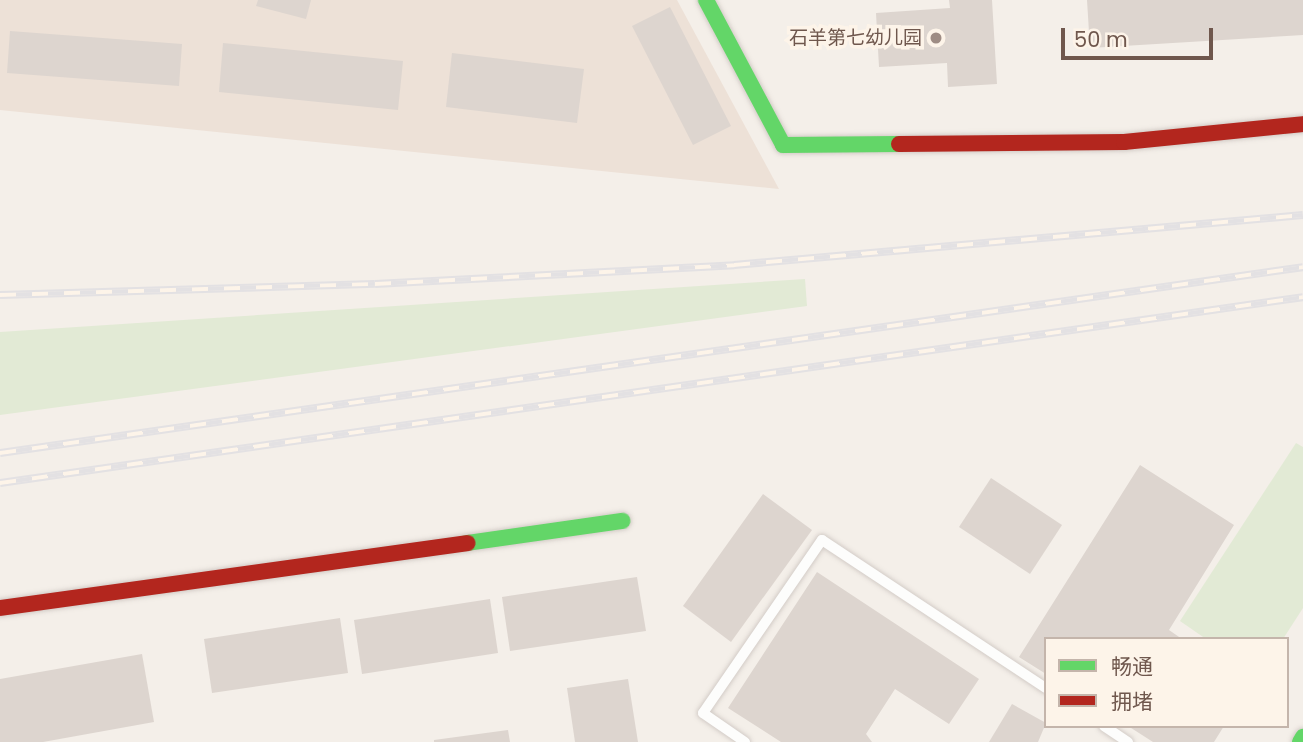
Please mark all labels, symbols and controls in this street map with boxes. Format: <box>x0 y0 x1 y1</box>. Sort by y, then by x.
scale bar <box>1065 14 1217 58</box>
text: 50 m <box>1074 25 1128 54</box>
place label: 石羊第七幼儿园 <box>789 27 922 49</box>
marker: 石羊第七幼儿园 <box>928 30 944 46</box>
legend <box>1044 637 1289 728</box>
text: 畅通 <box>1111 652 1153 681</box>
text: 拥堵 <box>1111 687 1153 716</box>

